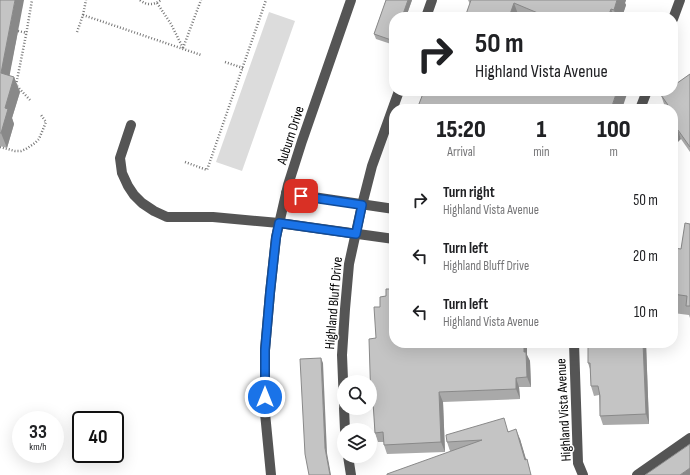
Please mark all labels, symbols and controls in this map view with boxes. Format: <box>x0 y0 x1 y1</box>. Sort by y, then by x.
text: 50 m <box>475 27 524 60</box>
icon: right <box>409 28 461 80</box>
text: Highland Vista Avenue <box>475 61 608 82</box>
street label: Auburn Drive <box>273 104 308 167</box>
text: 15:20 <box>437 115 486 144</box>
text: 1 <box>536 115 546 144</box>
text: 100 <box>597 115 630 144</box>
text: Arrival <box>447 144 475 160</box>
text: min <box>533 144 550 160</box>
text: m <box>610 144 618 160</box>
pin <box>284 179 318 213</box>
text: Turn right <box>443 183 495 202</box>
icon: arrive <box>290 185 312 207</box>
icon: right <box>409 189 431 211</box>
text: 50 m <box>633 191 658 210</box>
text: Highland Vista Avenue <box>443 202 539 218</box>
text: Turn left <box>443 239 488 258</box>
icon: left <box>409 245 431 267</box>
text: 20 m <box>633 247 658 266</box>
street label: Highland Bluff Drive <box>321 256 346 350</box>
text: Highland Bluff Drive <box>443 258 529 274</box>
text: Turn left <box>443 295 488 314</box>
icon: left <box>409 301 431 323</box>
text: 10 m <box>634 303 658 322</box>
text: Highland Vista Avenue <box>443 314 539 330</box>
street label: Highland Vista Avenue <box>552 358 575 462</box>
map controls <box>337 375 377 463</box>
button: search <box>337 375 377 415</box>
position arrow <box>244 376 286 418</box>
speed limit sign: 40 <box>72 411 124 463</box>
text: 33 <box>29 420 47 444</box>
button: layers <box>337 423 377 463</box>
text: km/h <box>29 441 47 453</box>

